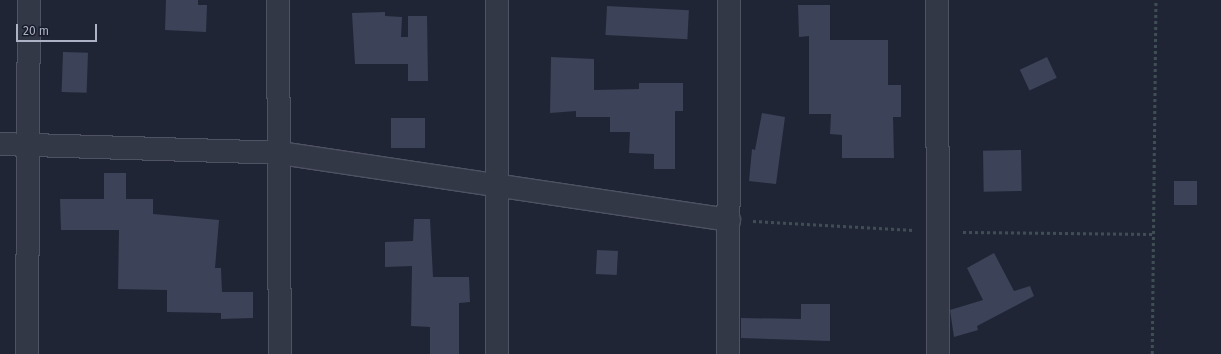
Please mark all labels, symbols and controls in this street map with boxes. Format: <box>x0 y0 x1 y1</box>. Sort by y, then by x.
scale bar <box>18 16 99 42</box>
text: 20 m <box>23 24 49 38</box>

